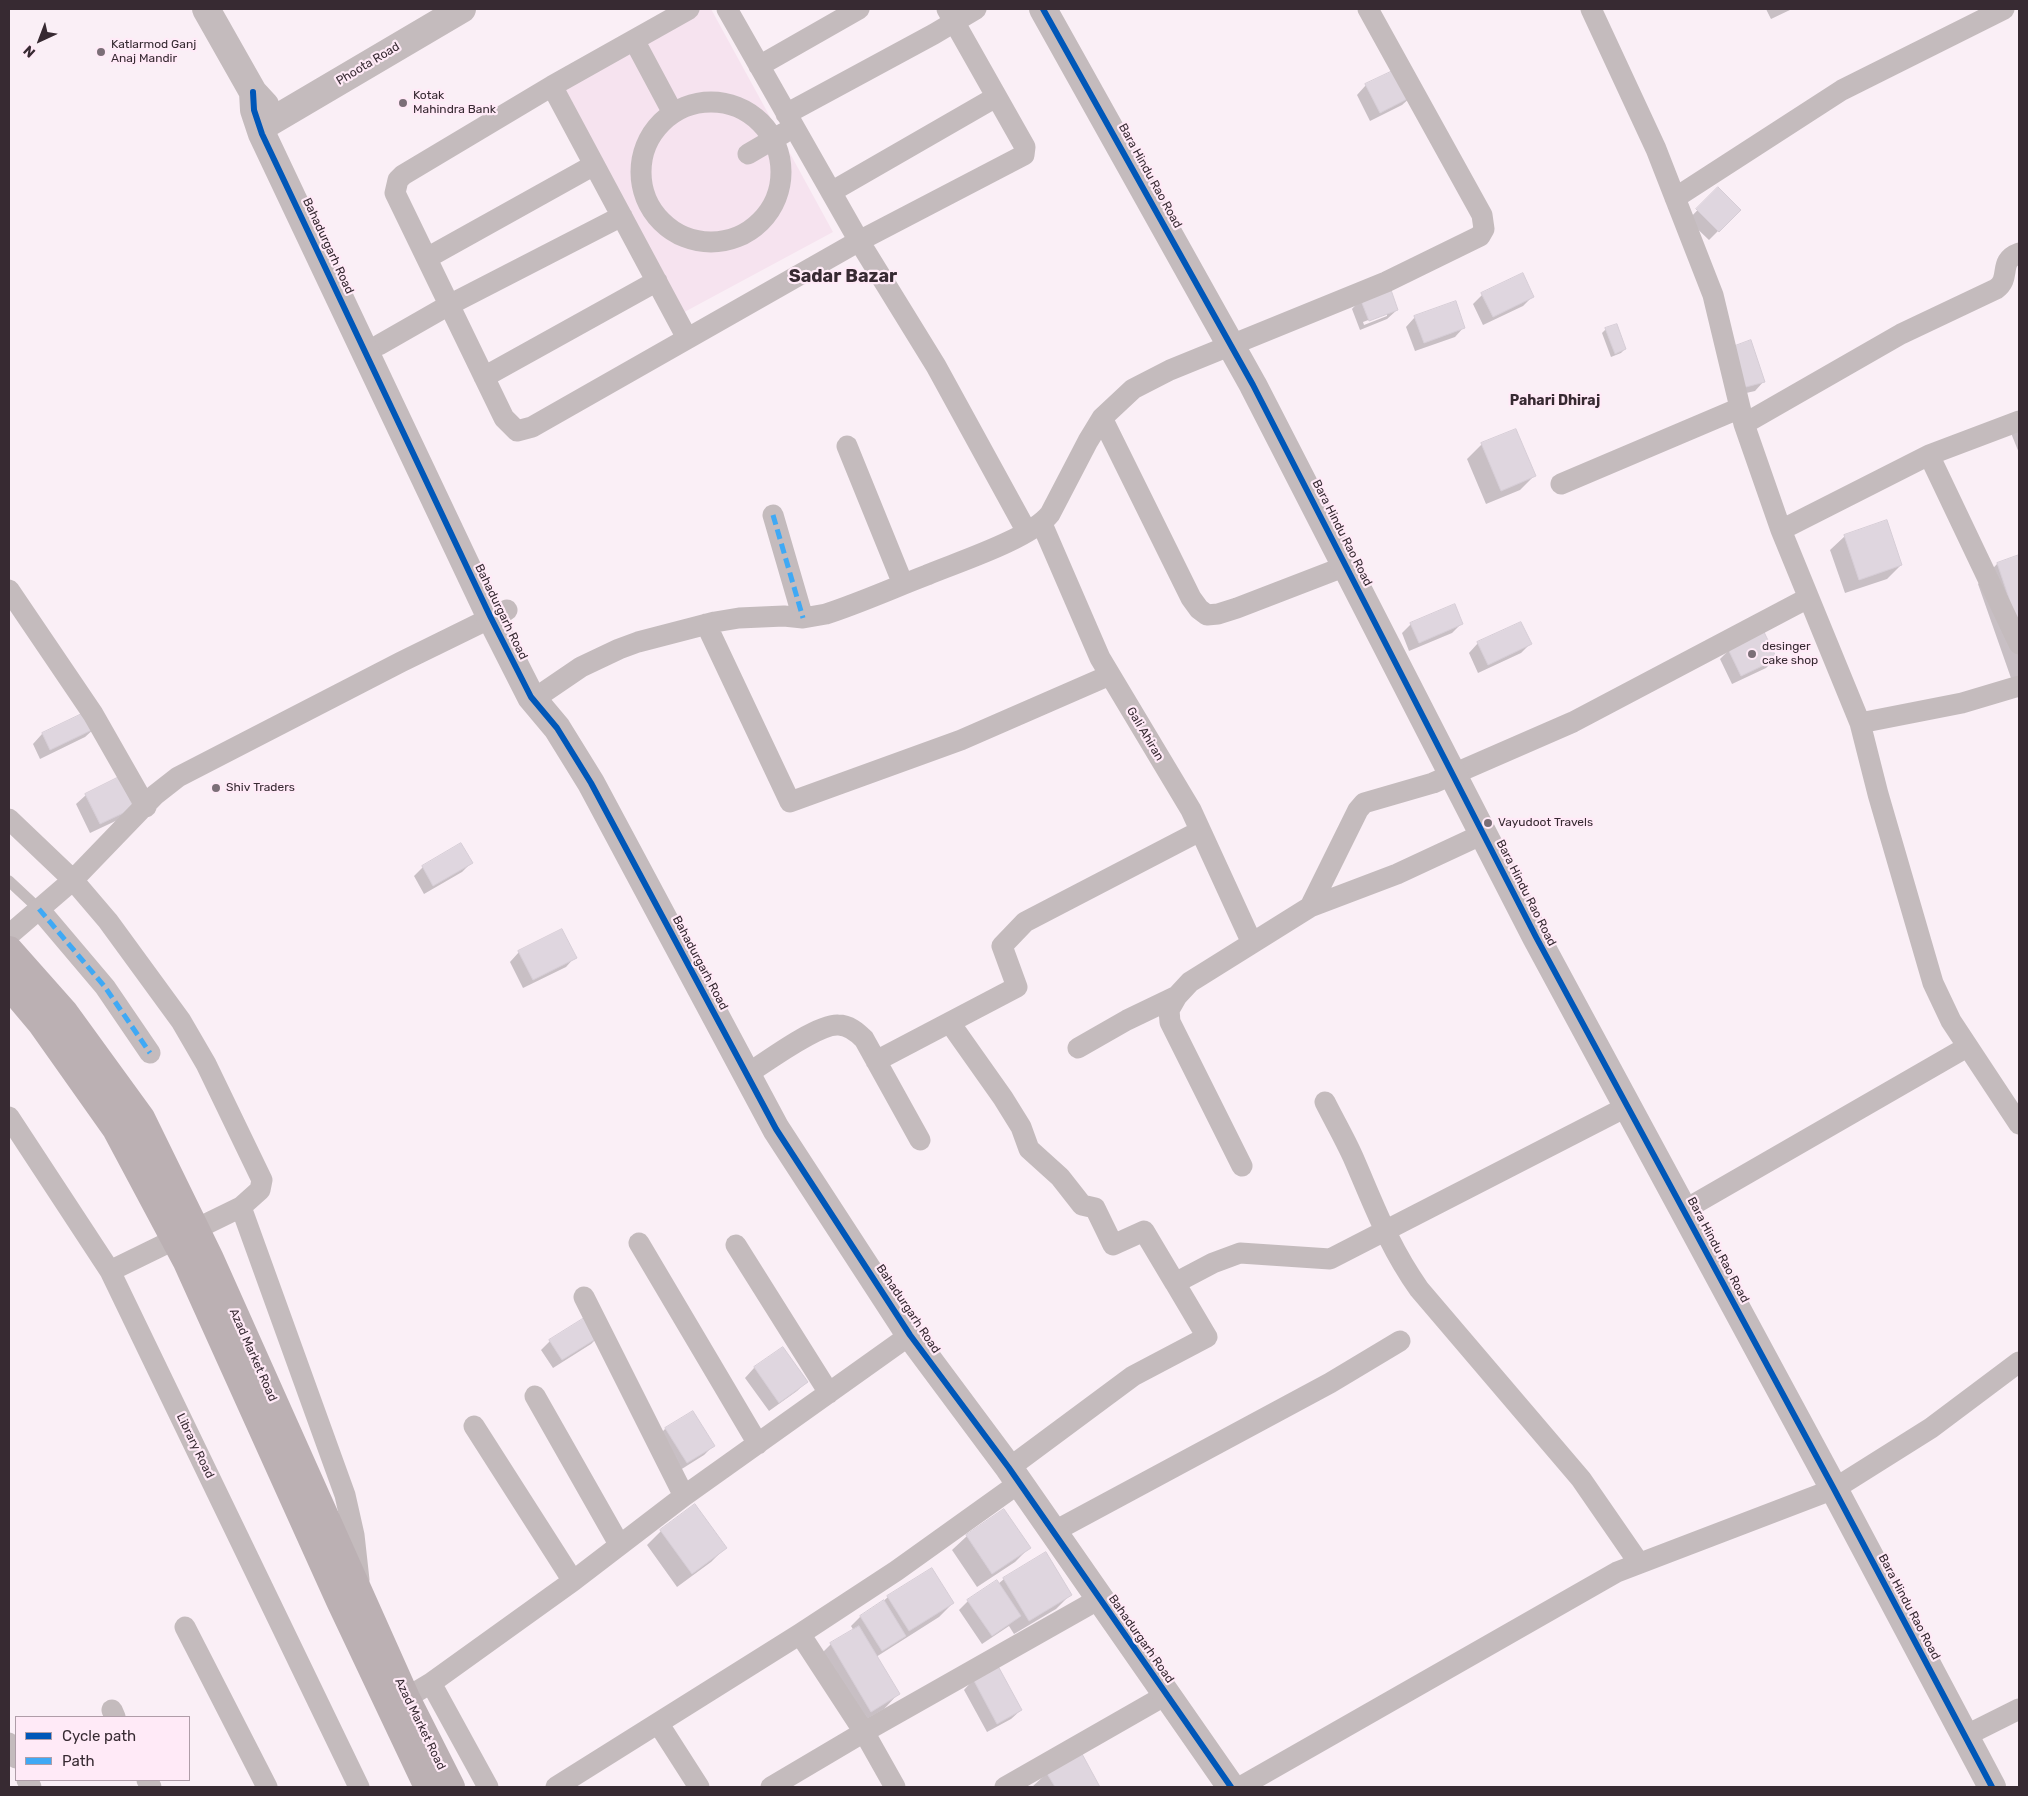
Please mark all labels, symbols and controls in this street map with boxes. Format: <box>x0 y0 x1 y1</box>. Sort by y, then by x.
north arrow <box>15 15 65 65</box>
place label: Katlarmod Ganj Anaj Mandir <box>111 38 196 66</box>
street label: Phoota Road <box>334 39 402 89</box>
text: N <box>20 42 39 61</box>
marker: Katlarmod Ganj Anaj Mandir <box>95 46 107 58</box>
place label: Kotak Mahindra Bank <box>413 89 496 117</box>
marker: Kotak Mahindra Bank <box>397 97 409 109</box>
street label: Bara Hindu Rao Road <box>1115 121 1185 231</box>
street label: Bahadurgarh Road <box>299 196 357 296</box>
district label: Sadar Bazar <box>789 266 897 288</box>
district label: Pahari Dhiraj <box>1510 393 1600 409</box>
street label: Bara Hindu Rao Road <box>1309 477 1375 589</box>
street label: Bahadurgarh Road <box>472 562 530 662</box>
place label: desinger cake shop <box>1762 640 1818 668</box>
marker: desinger cake shop <box>1746 648 1758 660</box>
street label: Gali Ahiran <box>1123 705 1167 763</box>
place label: Shiv Traders <box>226 781 295 795</box>
marker: Shiv Traders <box>210 782 222 794</box>
place label: Vayudoot Travels <box>1498 816 1593 830</box>
marker: Vayudoot Travels <box>1482 817 1494 829</box>
street label: Bara Hindu Rao Road <box>1493 837 1559 949</box>
street label: Bahadurgarh Road <box>669 914 731 1012</box>
street label: Bara Hindu Rao Road <box>1684 1195 1752 1305</box>
street label: Bahadurgarh Road <box>873 1262 943 1356</box>
street label: Azad Market Road <box>226 1306 280 1404</box>
street label: Library Road <box>173 1411 217 1481</box>
street label: Bara Hindu Rao Road <box>1875 1552 1943 1662</box>
street label: Bahadurgarh Road <box>1105 1592 1177 1686</box>
street label: Azad Market Road <box>392 1676 448 1772</box>
legend <box>15 1716 190 1781</box>
text: Cycle path <box>62 1727 136 1745</box>
text: Path <box>62 1752 95 1770</box>

